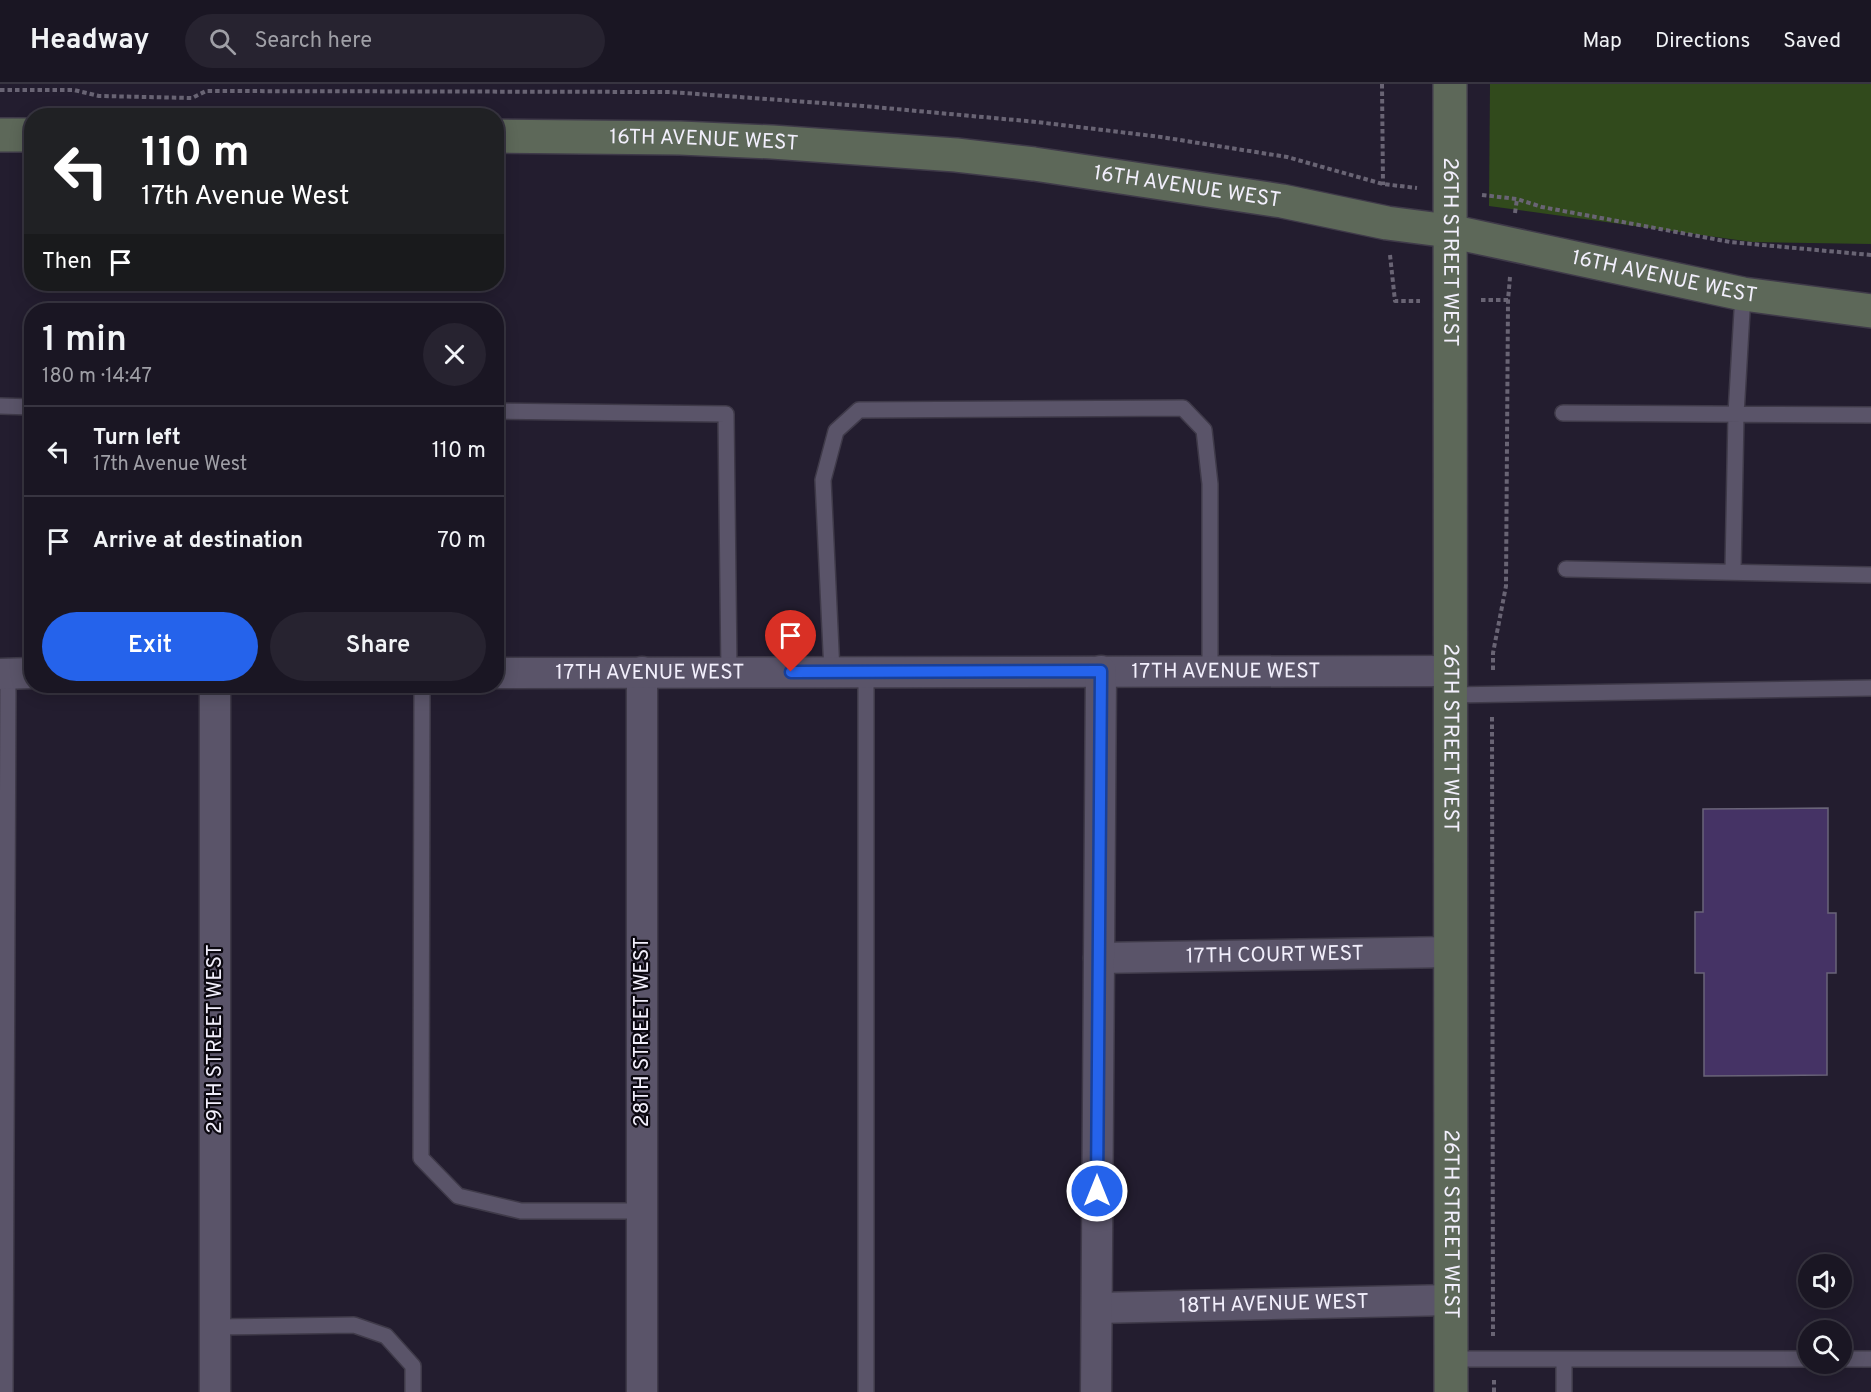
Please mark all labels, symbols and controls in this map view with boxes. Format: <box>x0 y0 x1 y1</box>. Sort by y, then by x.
search box <box>185 14 605 68</box>
text: Headway <box>30 23 149 59</box>
icon: search <box>206 25 239 58</box>
text: Search here <box>254 28 372 55</box>
text: Map <box>1582 28 1622 55</box>
text: Directions <box>1655 28 1750 55</box>
text: Saved <box>1783 28 1841 55</box>
street label: 16TH AVENUE WEST <box>609 124 799 157</box>
text: 110 m <box>141 128 250 181</box>
icon: left <box>42 132 120 210</box>
street label: 26TH STREET WEST <box>1437 157 1464 347</box>
street label: 16TH AVENUE WEST <box>1092 160 1283 214</box>
text: 17th Avenue West <box>141 180 349 214</box>
street label: 16TH AVENUE WEST <box>1569 244 1759 309</box>
icon: arrive <box>104 246 137 279</box>
text: Then <box>42 249 92 276</box>
text: 1 min <box>42 318 127 364</box>
button: close <box>423 323 486 386</box>
text: 180 m · 14:47 <box>42 364 152 390</box>
text: Turn left <box>93 425 181 452</box>
icon: left <box>42 435 75 468</box>
text: 110 m <box>432 438 486 465</box>
text: 17th Avenue West <box>93 452 247 478</box>
icon: arrive <box>42 525 75 558</box>
text: Arrive at destination <box>93 528 303 555</box>
text: 70 m <box>437 528 486 555</box>
pin <box>765 610 816 672</box>
button: Exit <box>42 612 258 681</box>
button: Share <box>270 612 486 681</box>
icon: arrive <box>774 619 807 652</box>
street label: 26TH STREET WEST <box>1437 643 1464 833</box>
street label: 17TH AVENUE WEST <box>1131 658 1321 685</box>
street label: 17TH AVENUE WEST <box>555 659 745 686</box>
street label: 28TH STREET WEST <box>629 937 656 1127</box>
street label: 17TH COURT WEST <box>1186 940 1364 970</box>
street label: 29TH STREET WEST <box>202 944 229 1134</box>
street label: 26TH STREET WEST <box>1437 1129 1464 1319</box>
position arrow <box>1065 1159 1129 1223</box>
map controls <box>1798 1254 1852 1374</box>
button: sound <box>1798 1254 1852 1308</box>
street label: 18TH AVENUE WEST <box>1179 1288 1369 1320</box>
button: search <box>1798 1320 1852 1374</box>

